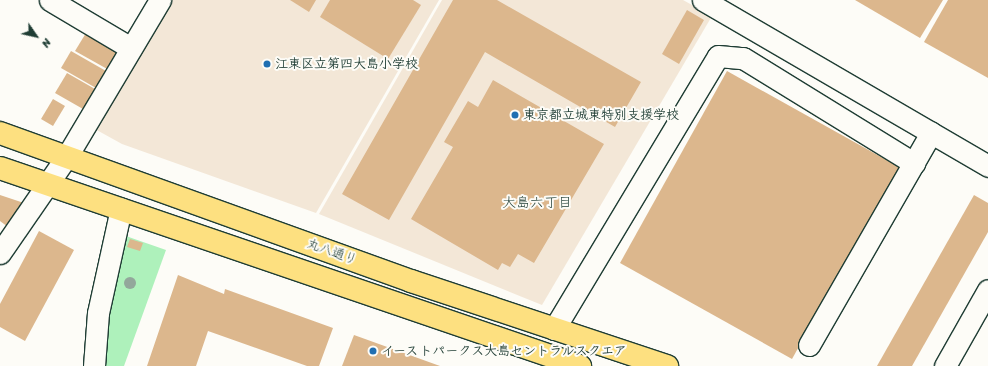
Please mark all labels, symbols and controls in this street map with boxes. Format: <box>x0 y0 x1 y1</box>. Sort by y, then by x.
north arrow <box>16 16 56 56</box>
text: N <box>36 35 56 51</box>
place label: 江東区立第四大島小学校 <box>275 56 418 72</box>
marker: 江東区立第四大島小学校 <box>262 59 272 69</box>
place label: 東京都立城東特別支援学校 <box>523 107 679 123</box>
marker: 東京都立城東特別支援学校 <box>510 110 520 120</box>
district label: 大島六丁目 <box>502 195 572 211</box>
street label: 丸八通り <box>305 236 359 268</box>
place label: イーストパークス大島セントラルスクエア <box>381 343 627 359</box>
marker: イーストパークス大島セントラルスクエア <box>368 346 378 356</box>

